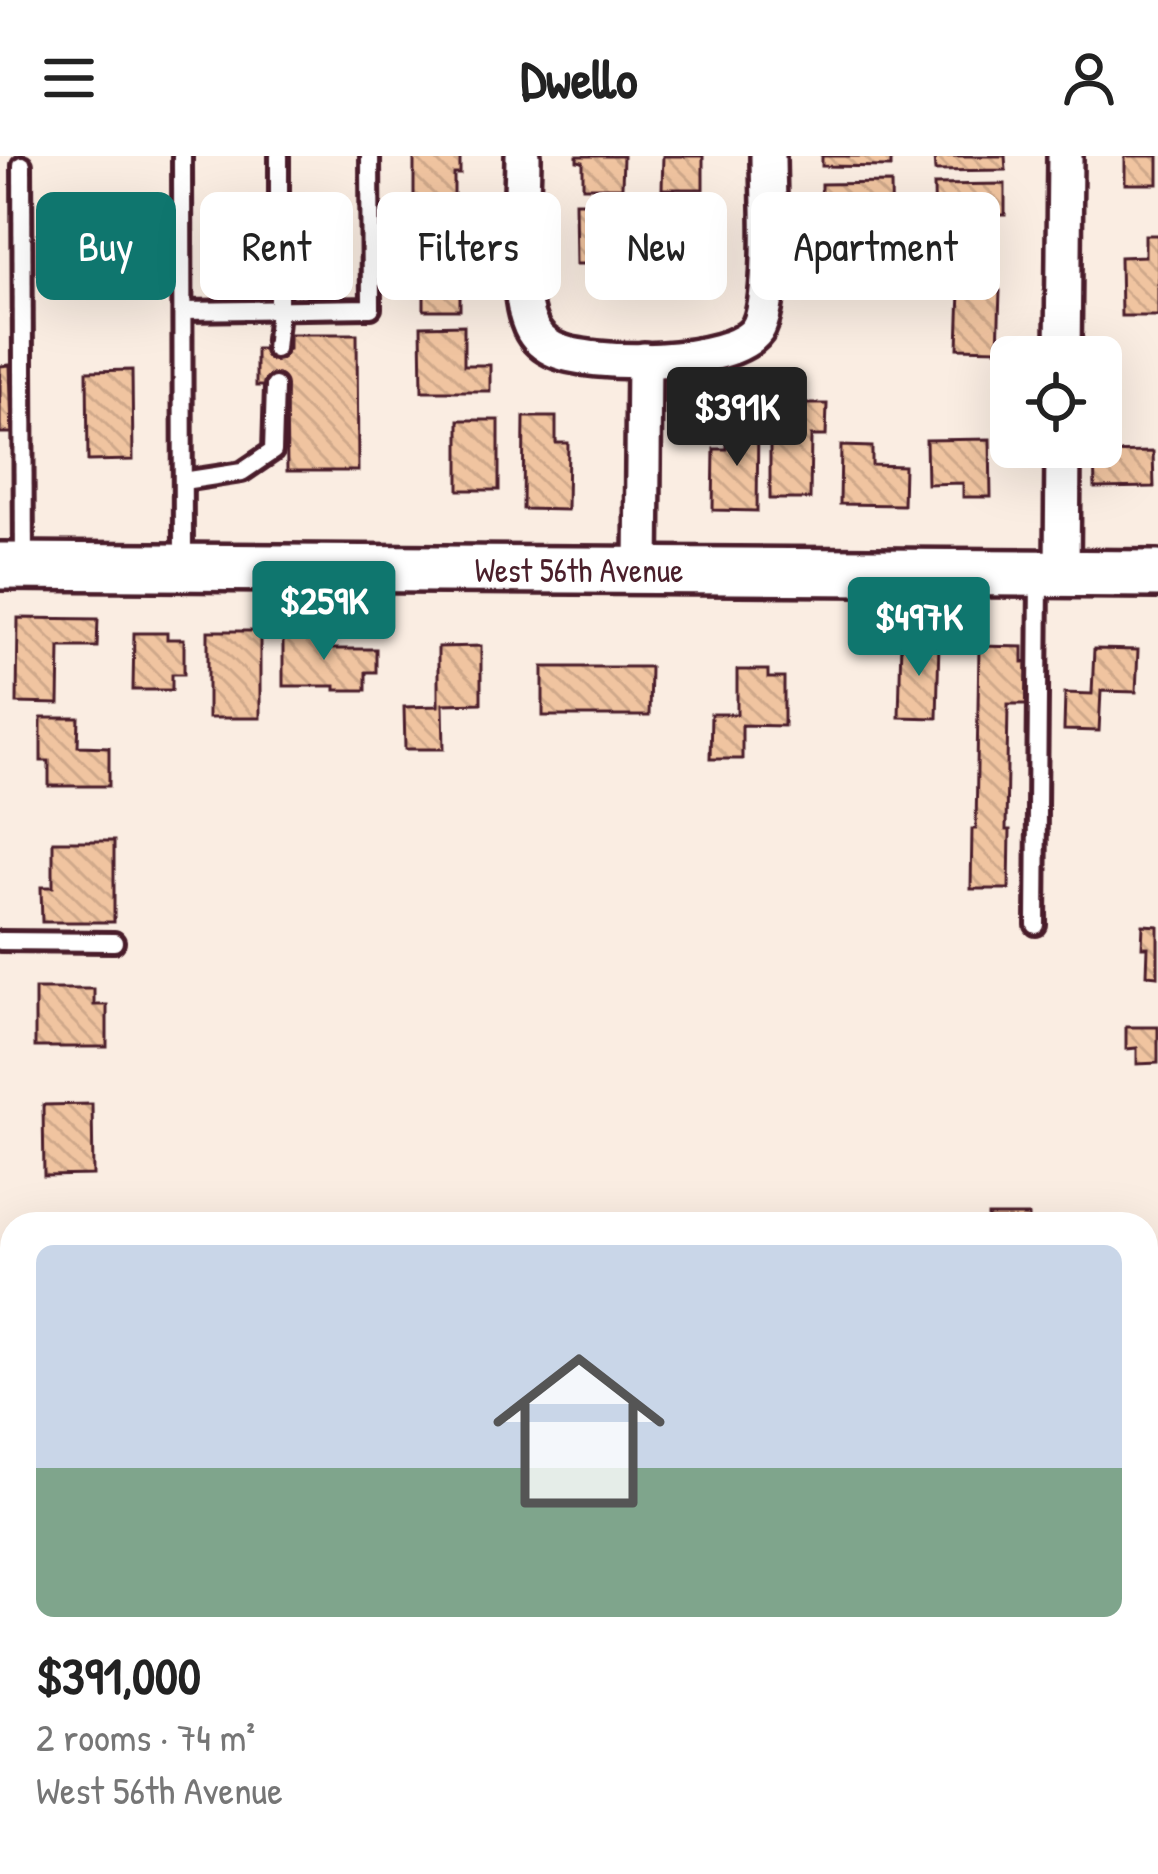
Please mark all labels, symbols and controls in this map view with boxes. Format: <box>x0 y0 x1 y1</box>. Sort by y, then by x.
text: Dwello <box>520 42 638 115</box>
icon: menu <box>36 45 102 111</box>
icon: person <box>1056 45 1122 111</box>
chip: Buy <box>36 192 176 300</box>
chip: Rent <box>200 192 353 300</box>
chip: Filters <box>377 192 561 300</box>
chip: New <box>585 192 727 300</box>
chip: Apartment <box>751 192 1000 300</box>
map controls <box>990 336 1122 468</box>
button: locate <box>990 336 1122 468</box>
pin: $391K <box>653 367 821 469</box>
text: $391K <box>694 379 780 432</box>
street label: West 56th Avenue <box>475 548 683 592</box>
pin: $259K <box>240 561 408 663</box>
text: $259K <box>279 573 369 626</box>
pin: $497K <box>835 577 1003 679</box>
text: $497K <box>875 589 963 642</box>
icon: home <box>471 1323 687 1539</box>
text: $391,000 <box>36 1641 201 1710</box>
text: 2 rooms · 74 m² <box>36 1710 255 1763</box>
text: West 56th Avenue <box>36 1763 283 1816</box>

